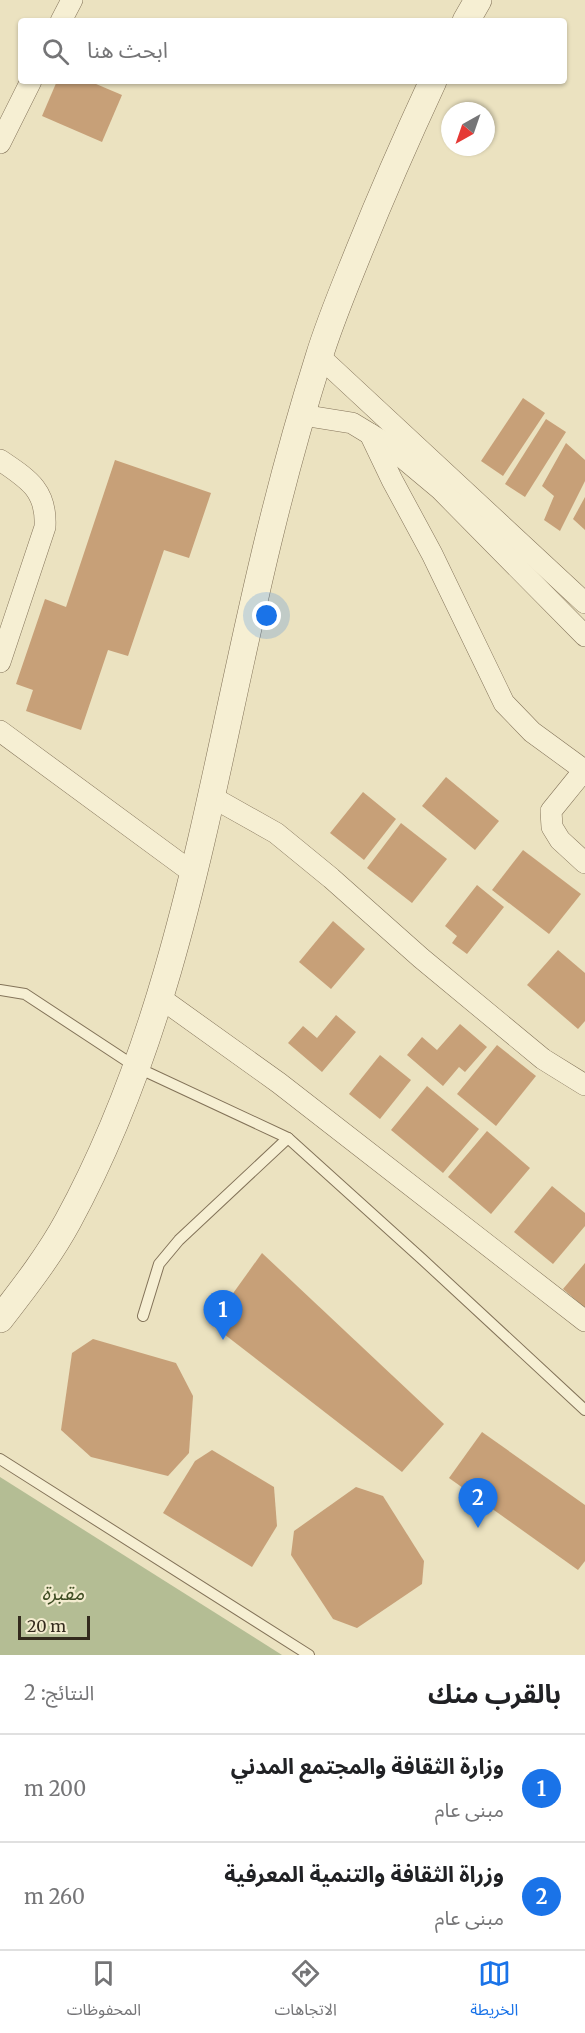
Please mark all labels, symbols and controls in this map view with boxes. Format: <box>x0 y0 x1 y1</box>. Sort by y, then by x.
search box <box>18 18 567 84</box>
icon: search <box>39 35 72 68</box>
text: ابحث هنا <box>87 36 168 64</box>
north arrow <box>441 102 495 156</box>
your location <box>252 601 281 630</box>
pin: 1 <box>204 1290 242 1340</box>
pin: 2 <box>458 1478 498 1528</box>
park label: مقبرة <box>42 1580 85 1605</box>
scale bar <box>18 1613 90 1640</box>
text: 20 m <box>27 1616 66 1636</box>
text: بالقرب منك <box>428 1677 561 1710</box>
text: النتائج: 2 <box>24 1680 94 1705</box>
text: وزارة الثقافة والمجتمع المدني <box>231 1752 504 1780</box>
text: 200 m <box>24 1776 86 1801</box>
text: 1 <box>537 1776 546 1801</box>
text: مبنى عام <box>435 1797 504 1822</box>
text: وزراة الثقافة والتنمية المعرفية <box>224 1860 504 1888</box>
text: 260 m <box>24 1884 85 1909</box>
text: 2 <box>536 1884 547 1909</box>
text: مبنى عام <box>435 1905 504 1930</box>
tab: المحفوظات <box>67 1957 141 2027</box>
tab: الاتجاهات <box>274 1957 337 2027</box>
tab: الخريطة <box>470 1957 518 2027</box>

